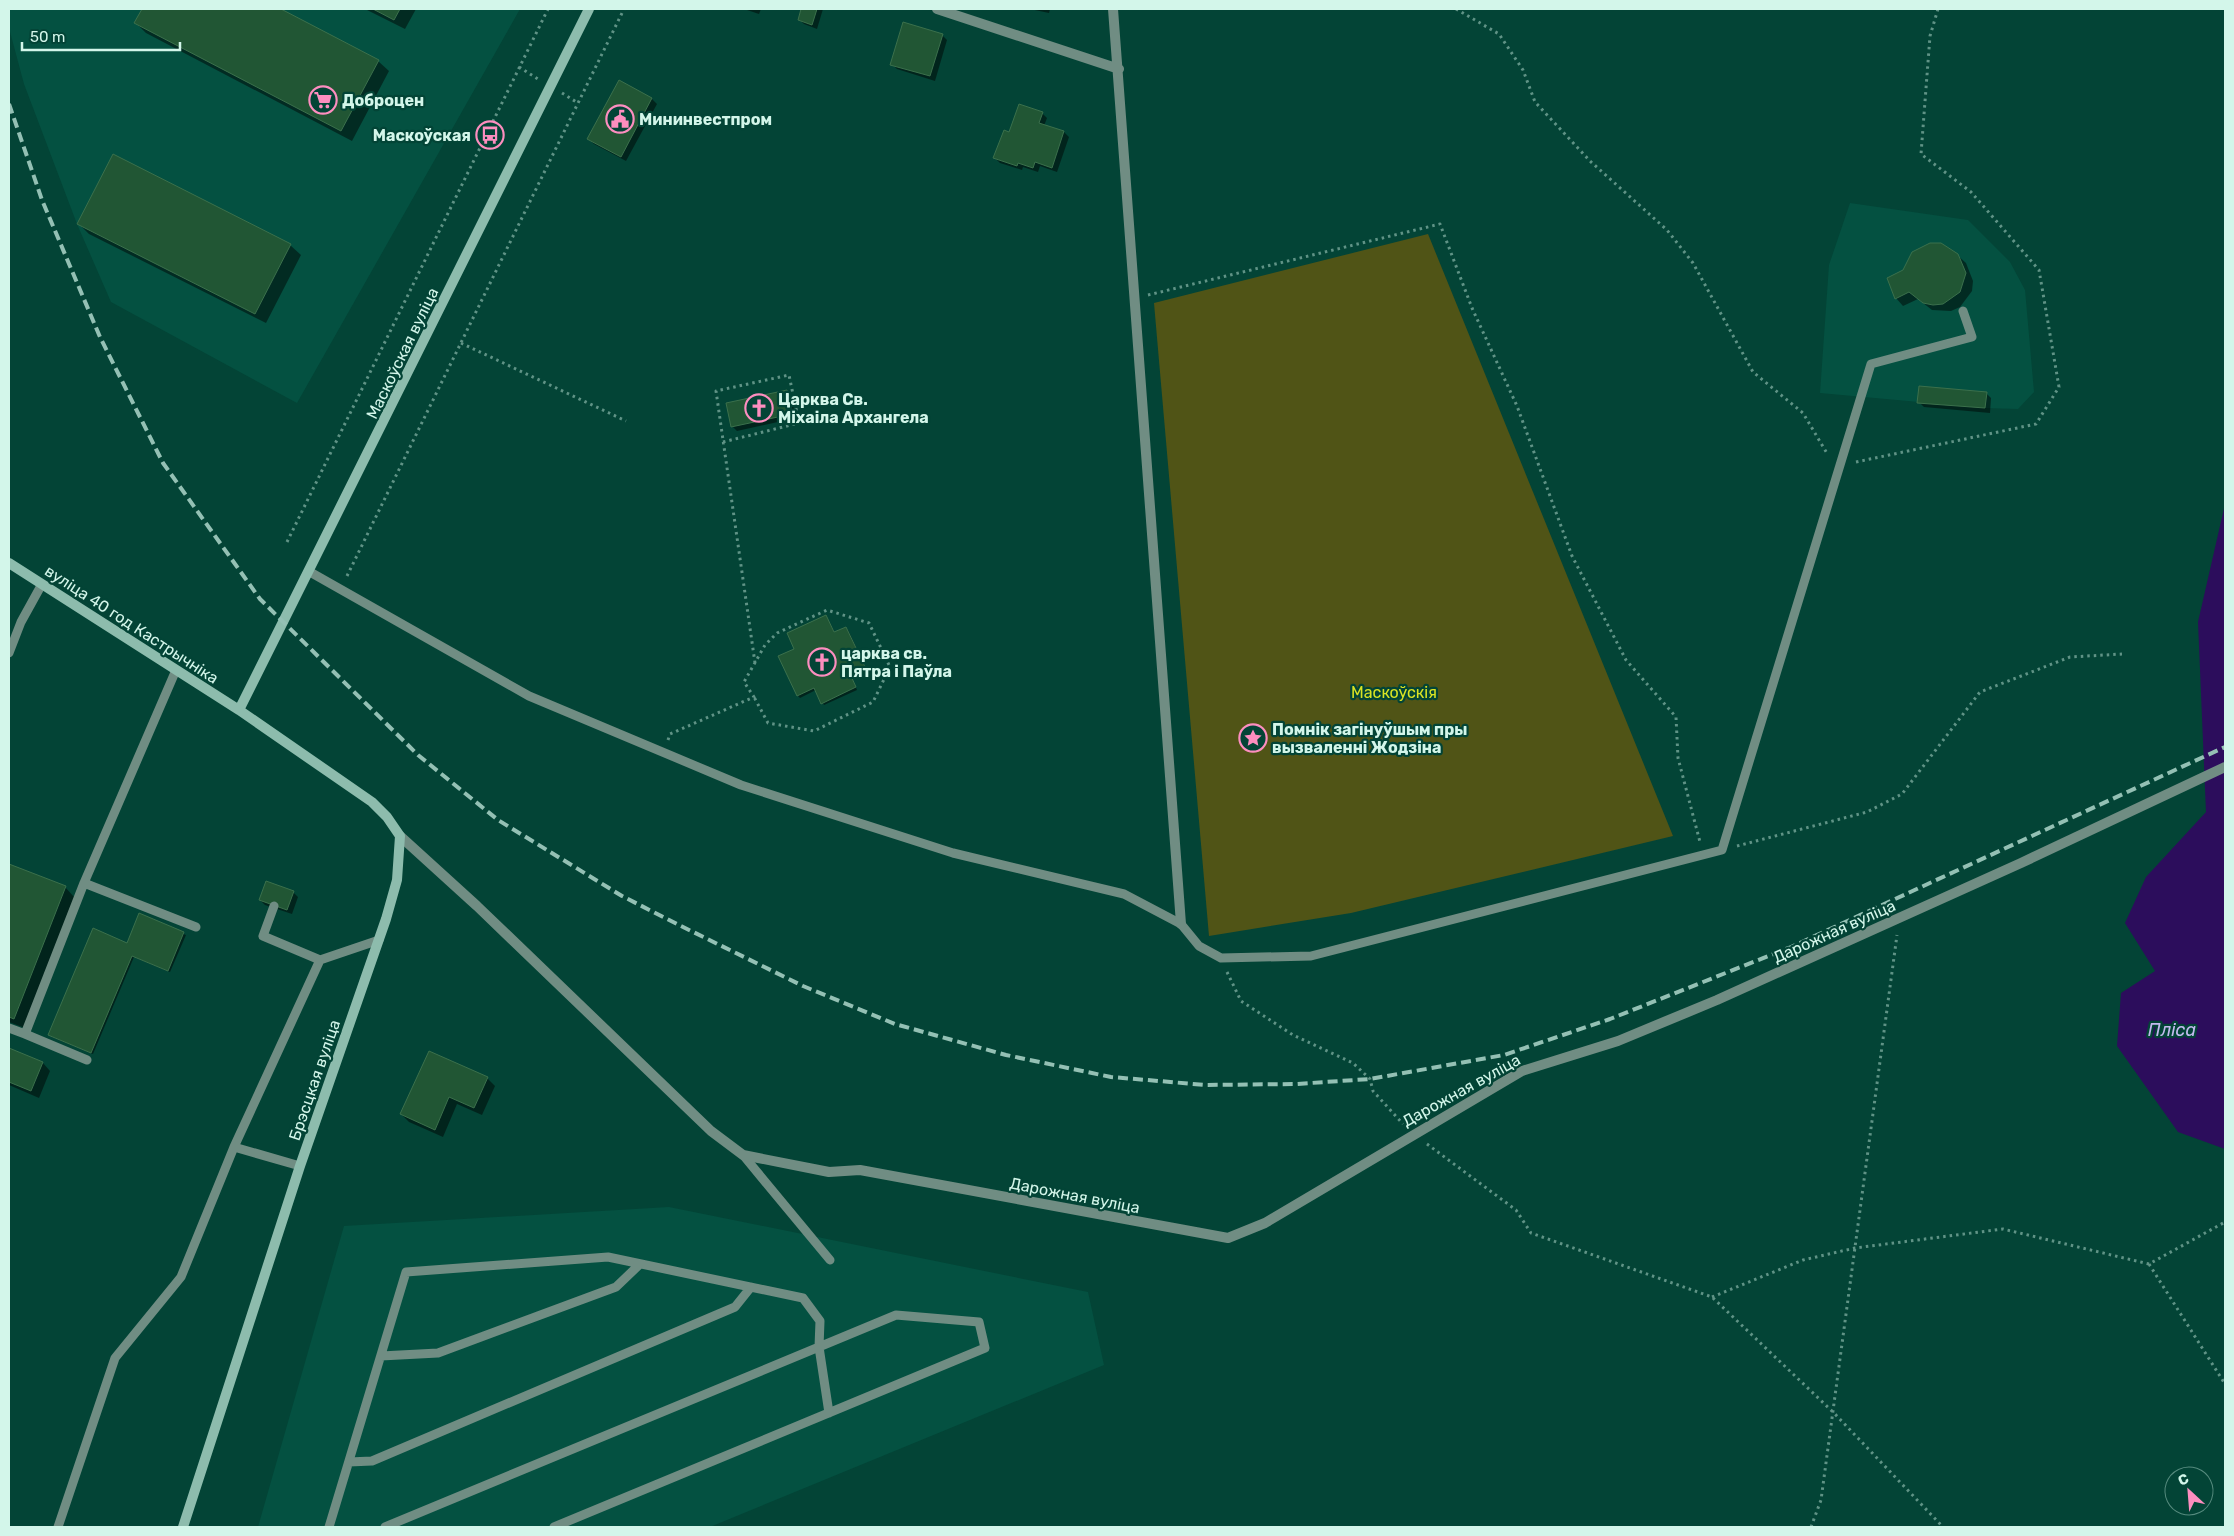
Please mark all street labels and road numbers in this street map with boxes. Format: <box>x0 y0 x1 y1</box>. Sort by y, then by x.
street label: Маскоўская вуліца <box>362 284 443 422</box>
street label: вуліца 40 год Кастрычніка <box>41 561 222 688</box>
street label: Дарожная вуліца <box>1770 896 1898 967</box>
street label: Брэсцкая вуліца <box>285 1017 344 1143</box>
street label: Дарожная вуліца <box>1399 1050 1524 1131</box>
street label: Дарожная вуліца <box>1008 1174 1142 1217</box>

